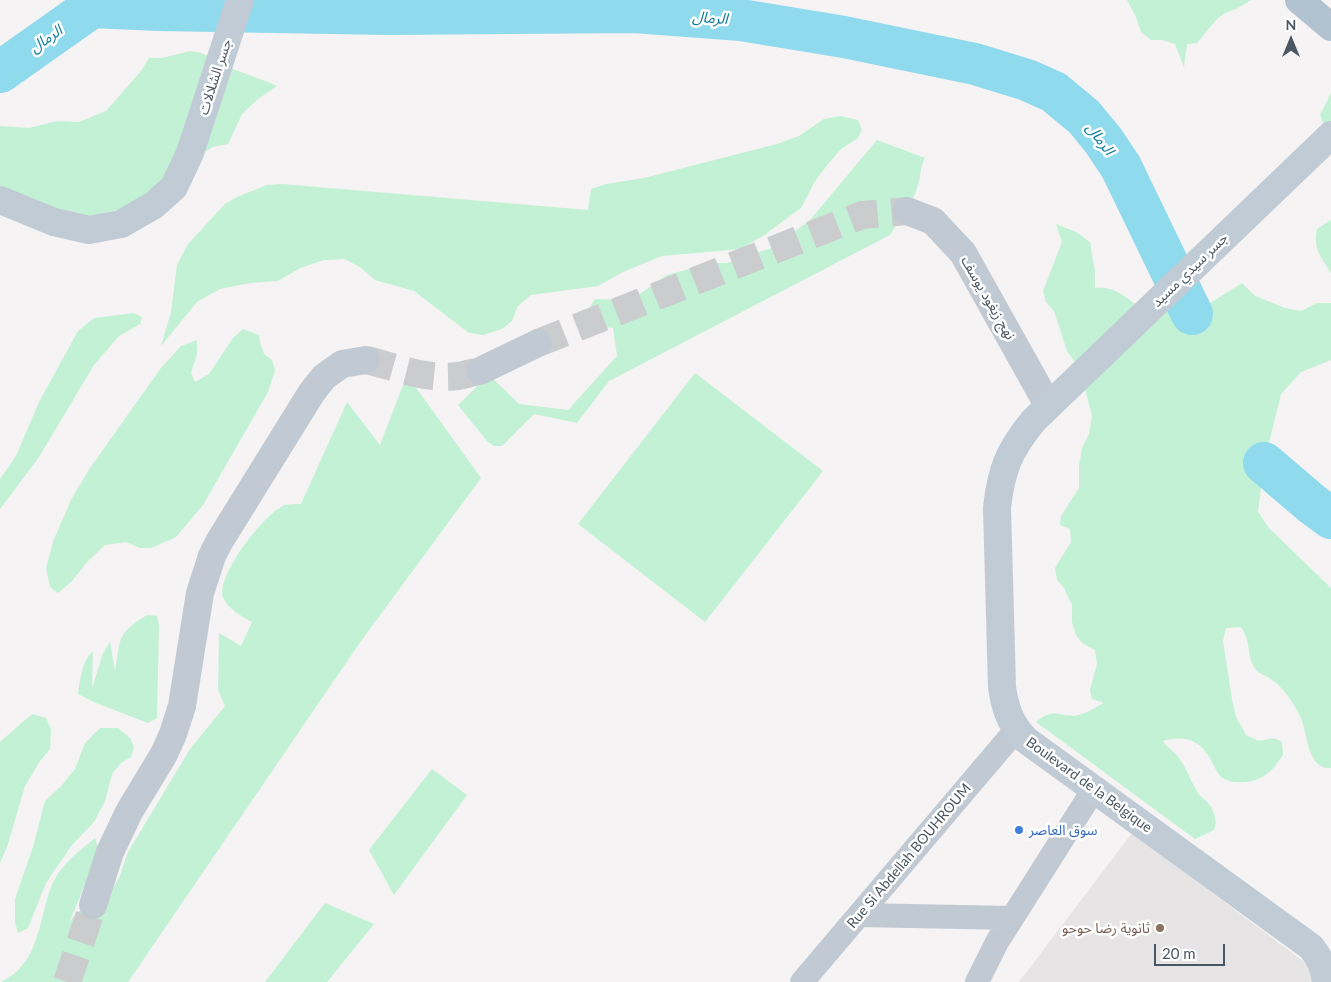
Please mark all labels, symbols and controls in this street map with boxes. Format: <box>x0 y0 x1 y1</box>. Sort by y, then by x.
water label: الرمال <box>692 8 728 28</box>
north arrow <box>1266 15 1316 65</box>
text: N <box>1286 16 1296 33</box>
water label: الرمال <box>26 21 66 57</box>
street label: جسر الشلالات <box>195 37 235 117</box>
water label: الرمال <box>1082 119 1118 159</box>
street label: جسر سيدي مسيد <box>1149 230 1231 310</box>
street label: نهج زيغود يوسف <box>957 253 1019 343</box>
street label: Boulevard de la Belgique <box>1023 734 1155 836</box>
street label: Rue Si Abdellah BOUHROUM <box>844 780 974 932</box>
place label: سوق العاصر <box>1029 822 1098 838</box>
marker: سوق العاصر <box>1013 824 1025 836</box>
place label: ثانوية رضا حوحو <box>1062 920 1150 936</box>
marker: ثانوية رضا حوحو <box>1154 922 1166 934</box>
scale bar <box>1156 934 1227 966</box>
text: 20 m <box>1162 944 1196 962</box>

